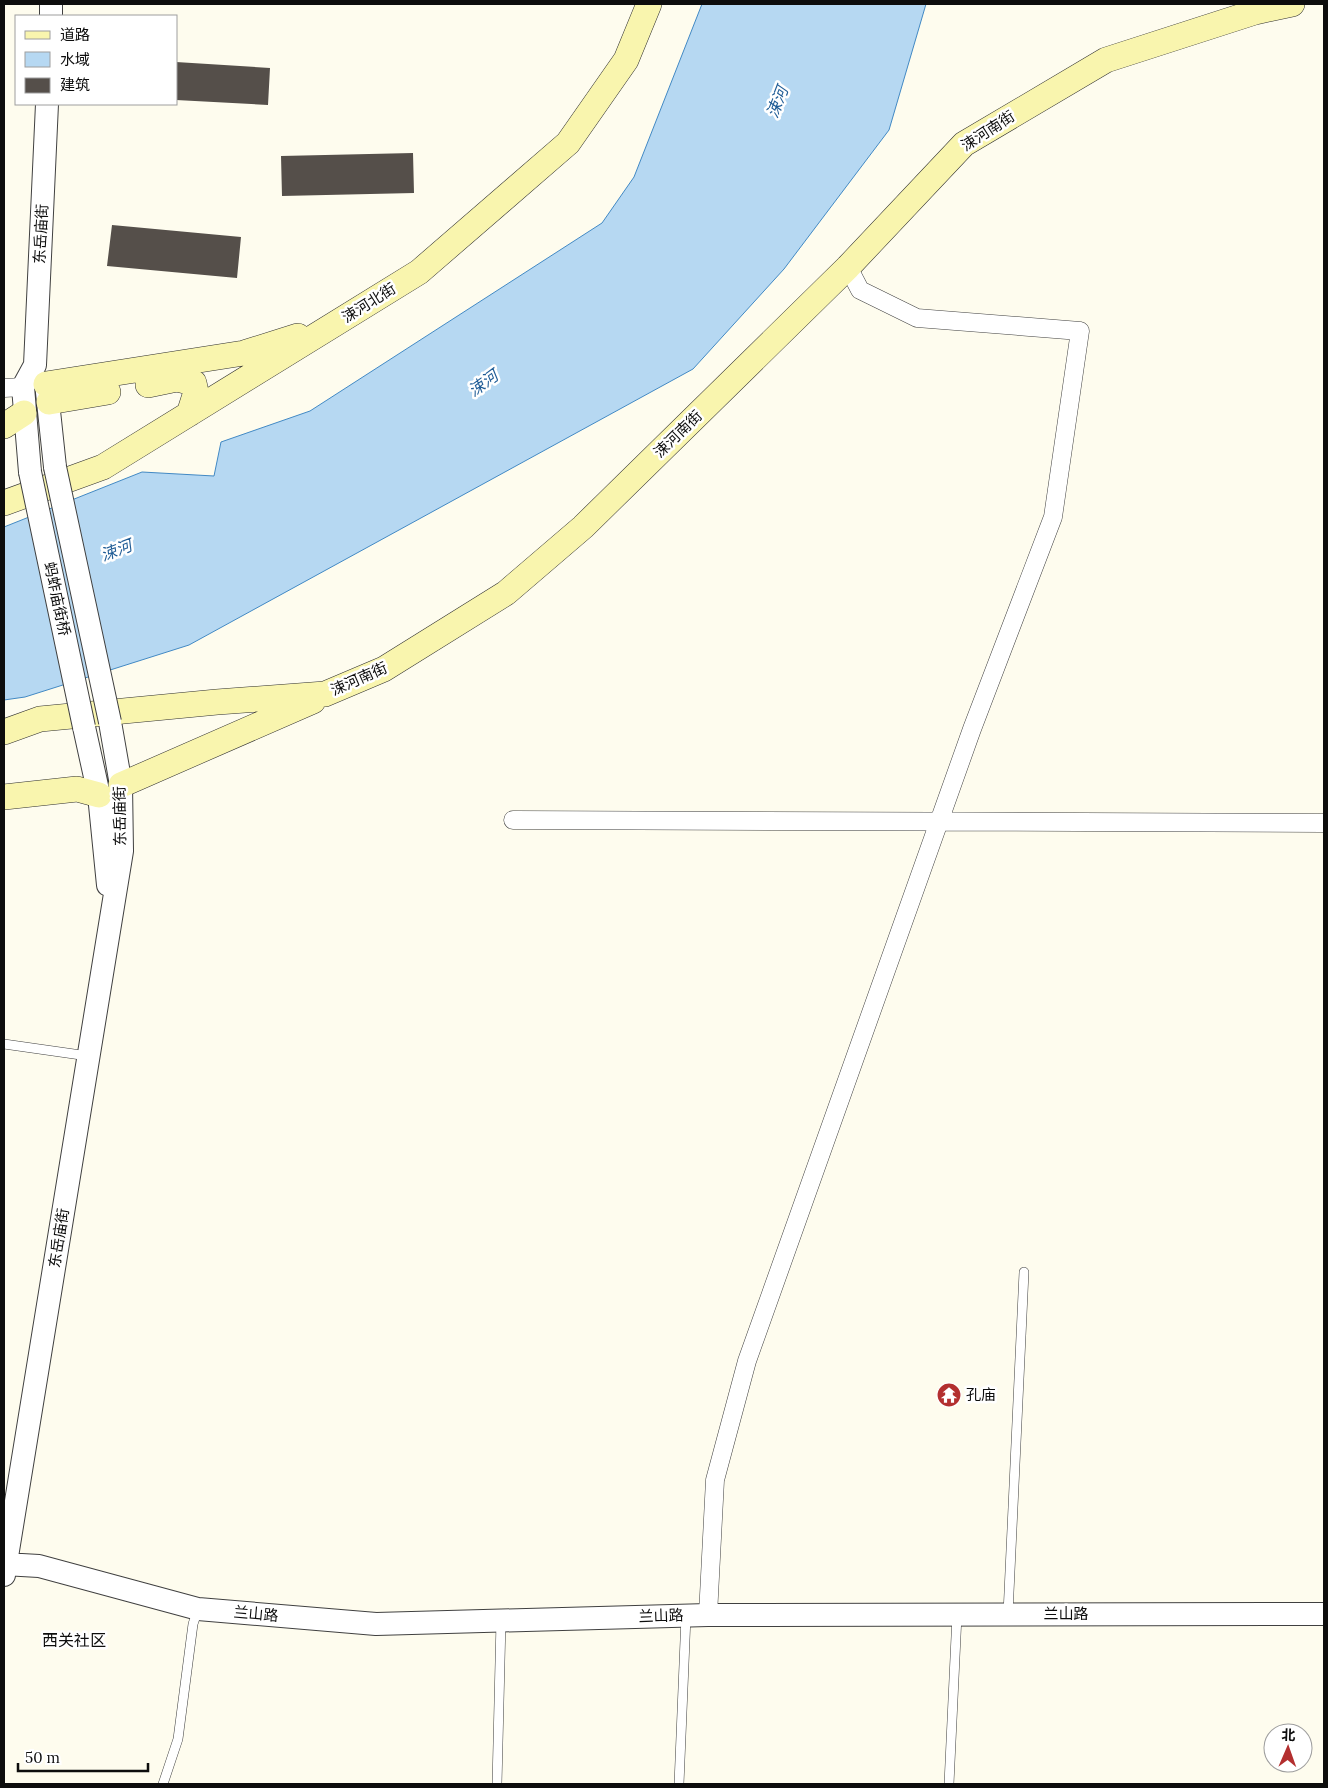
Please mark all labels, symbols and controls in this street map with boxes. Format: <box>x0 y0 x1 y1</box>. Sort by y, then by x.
legend <box>15 15 178 105</box>
text: 道路 <box>60 25 90 44</box>
text: 水域 <box>60 50 90 69</box>
text: 建筑 <box>60 75 90 94</box>
water label: 涑河 <box>762 81 793 121</box>
street label: 涑河南街 <box>957 106 1018 155</box>
street label: 东岳庙街 <box>29 204 52 264</box>
street label: 涑河北街 <box>338 279 399 327</box>
water label: 涑河 <box>464 364 504 400</box>
street label: 涑河南街 <box>649 406 706 461</box>
water label: 涑河 <box>97 534 137 565</box>
street label: 蚂蚱庙街桥 <box>40 560 75 638</box>
street label: 涑河南街 <box>328 658 390 699</box>
street label: 东岳庙街 <box>109 786 130 846</box>
street label: 东岳庙街 <box>44 1207 73 1269</box>
temple icon: 孔庙 <box>936 1382 962 1408</box>
place label: 孔庙 <box>966 1385 996 1404</box>
street label: 兰山路 <box>233 1602 279 1625</box>
street label: 兰山路 <box>1043 1604 1089 1623</box>
street label: 兰山路 <box>638 1605 684 1626</box>
district label: 西关社区 <box>42 1630 106 1650</box>
north arrow <box>1263 1723 1313 1773</box>
text: 北 <box>1281 1726 1296 1744</box>
scale bar <box>18 1740 148 1772</box>
text: 50 m <box>25 1748 60 1767</box>

